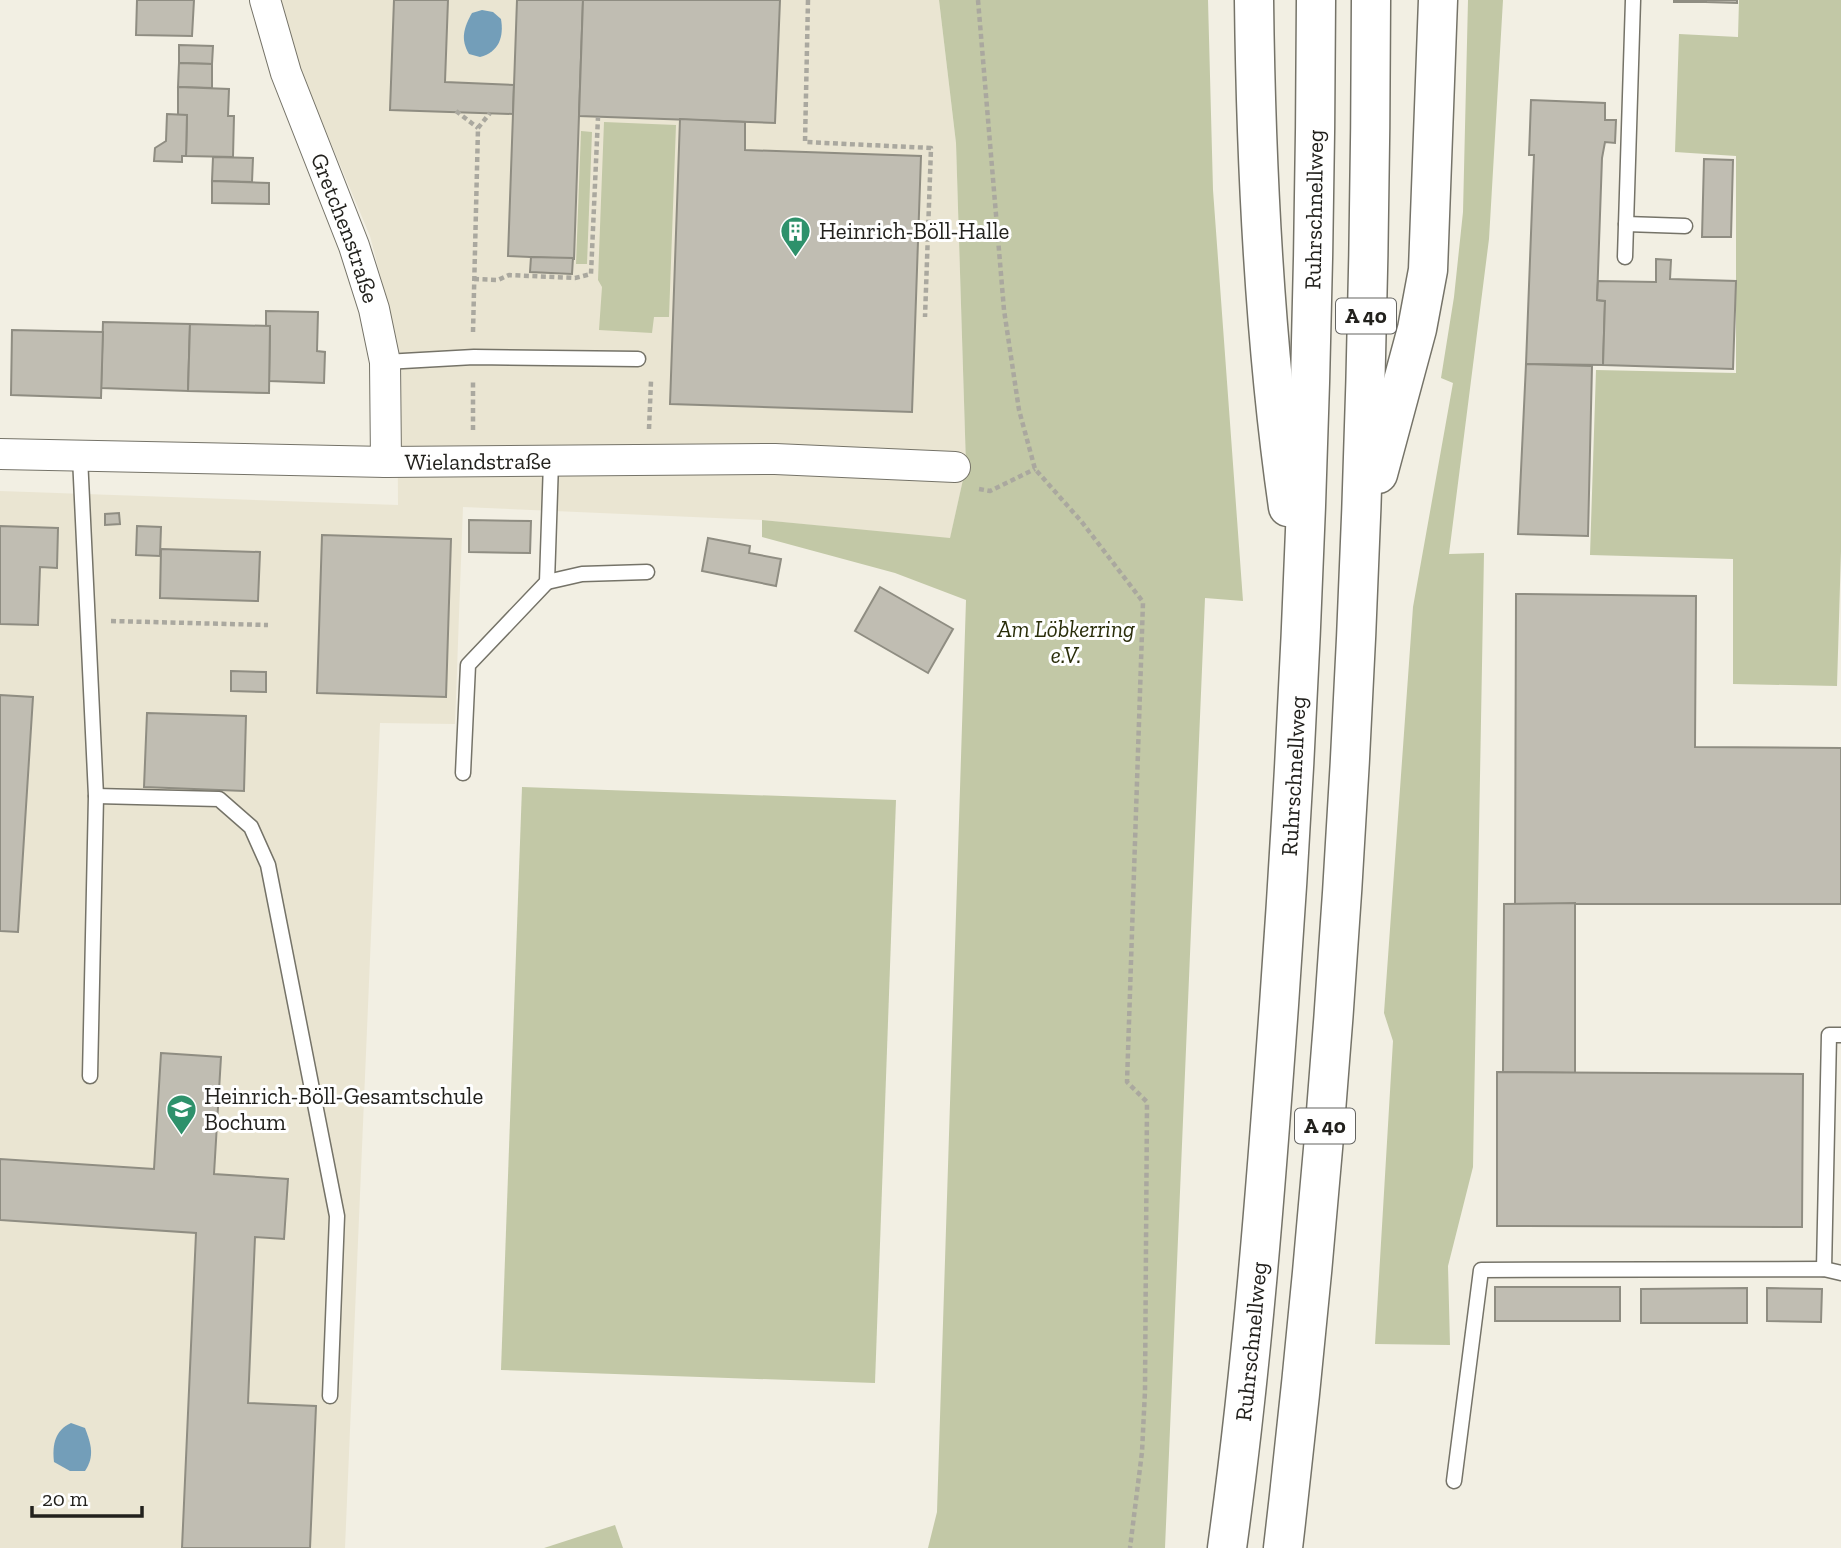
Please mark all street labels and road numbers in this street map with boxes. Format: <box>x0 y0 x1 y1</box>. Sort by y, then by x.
street label: Ruhrschnellweg <box>1298 129 1329 290</box>
street label: Gretchenstraße <box>305 149 385 306</box>
road number: A 40 <box>1336 298 1396 334</box>
street label: Wielandstraße <box>404 447 551 476</box>
street label: Ruhrschnellweg <box>1275 695 1312 857</box>
road number: A 40 <box>1295 1108 1355 1144</box>
street label: Ruhrschnellweg <box>1229 1260 1273 1423</box>

